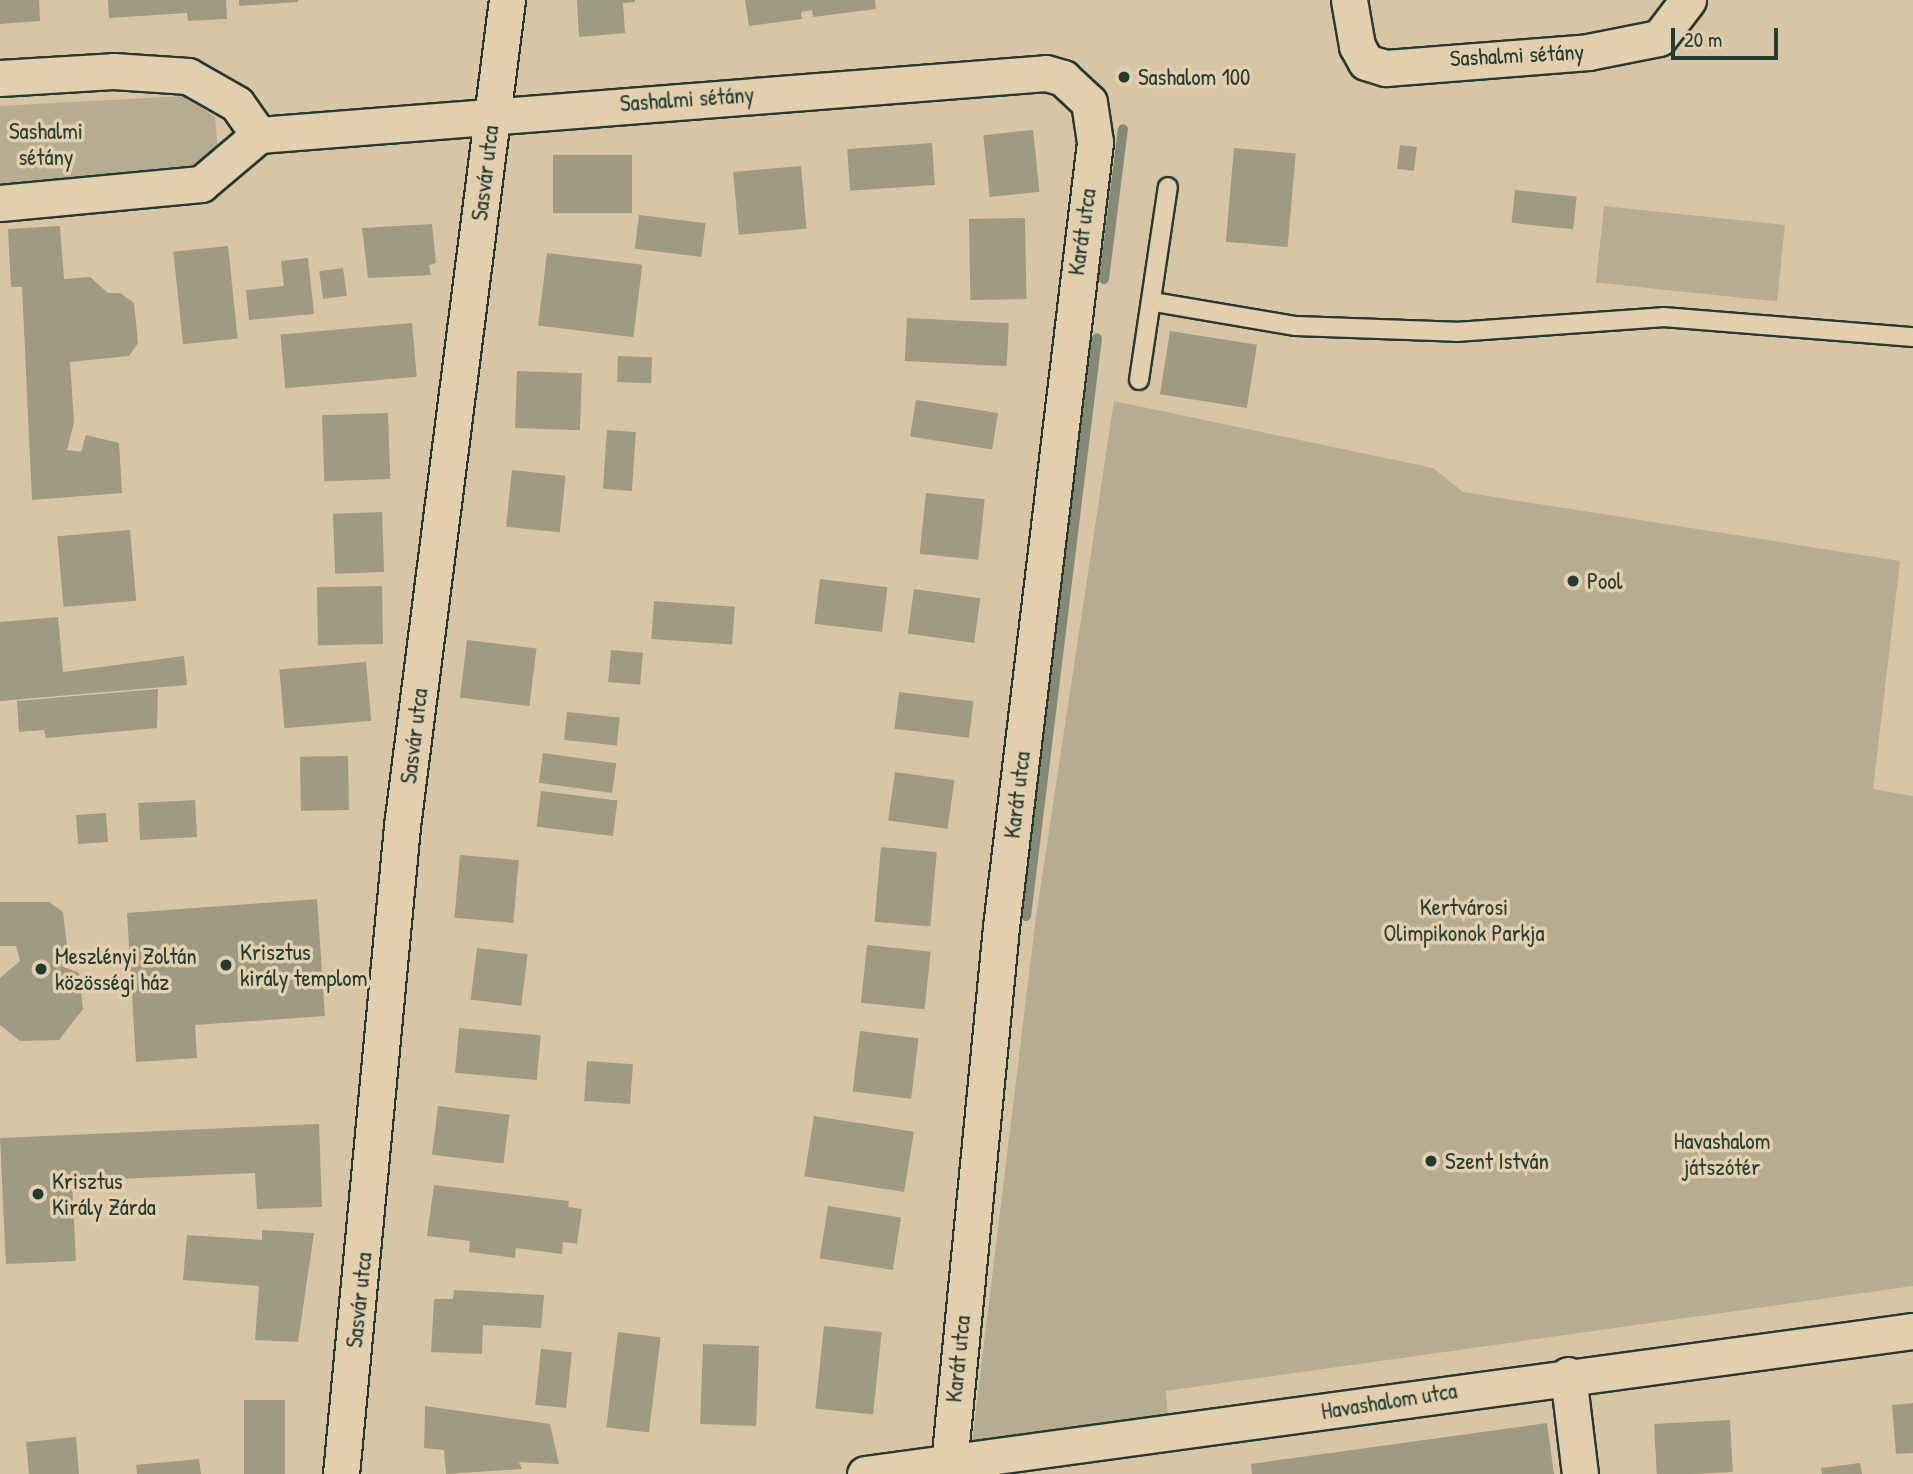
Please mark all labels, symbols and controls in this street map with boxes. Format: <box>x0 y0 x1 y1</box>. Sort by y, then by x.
scale bar <box>1675 14 1782 58</box>
text: 20 m <box>1684 25 1722 54</box>
street label: Sashalmi sétány <box>1449 38 1585 72</box>
place label: Sashalom 100 <box>1138 63 1250 91</box>
marker: Sashalom 100 <box>1116 69 1132 85</box>
street label: Sashalmi sétány <box>619 81 755 117</box>
park label: Sashalmi sétány <box>9 117 83 171</box>
street label: Sasvár utca <box>465 124 505 222</box>
street label: Karát utca <box>1062 187 1102 277</box>
place label: Pool <box>1587 567 1623 595</box>
marker: Pool <box>1565 573 1581 589</box>
street label: Sasvár utca <box>394 687 434 785</box>
street label: Karát utca <box>998 750 1036 840</box>
park label: Kertvárosi Olimpikonok Parkja <box>1384 893 1544 947</box>
place label: Krisztus király templom <box>240 938 367 992</box>
place label: Meszlényi Zoltán közösségi ház <box>55 942 197 996</box>
marker: Krisztus király templom <box>218 957 234 973</box>
marker: Meszlényi Zoltán közösségi ház <box>33 961 49 977</box>
park label: Havashalom játszótér <box>1674 1127 1770 1181</box>
place label: Szent István <box>1445 1147 1549 1175</box>
marker: Szent István <box>1423 1153 1439 1169</box>
place label: Krisztus Király Zárda <box>52 1167 156 1221</box>
marker: Krisztus Király Zárda <box>30 1186 46 1202</box>
street label: Sasvár utca <box>340 1251 378 1349</box>
street label: Karát utca <box>940 1314 976 1404</box>
street label: Havashalom utca <box>1319 1377 1459 1425</box>

